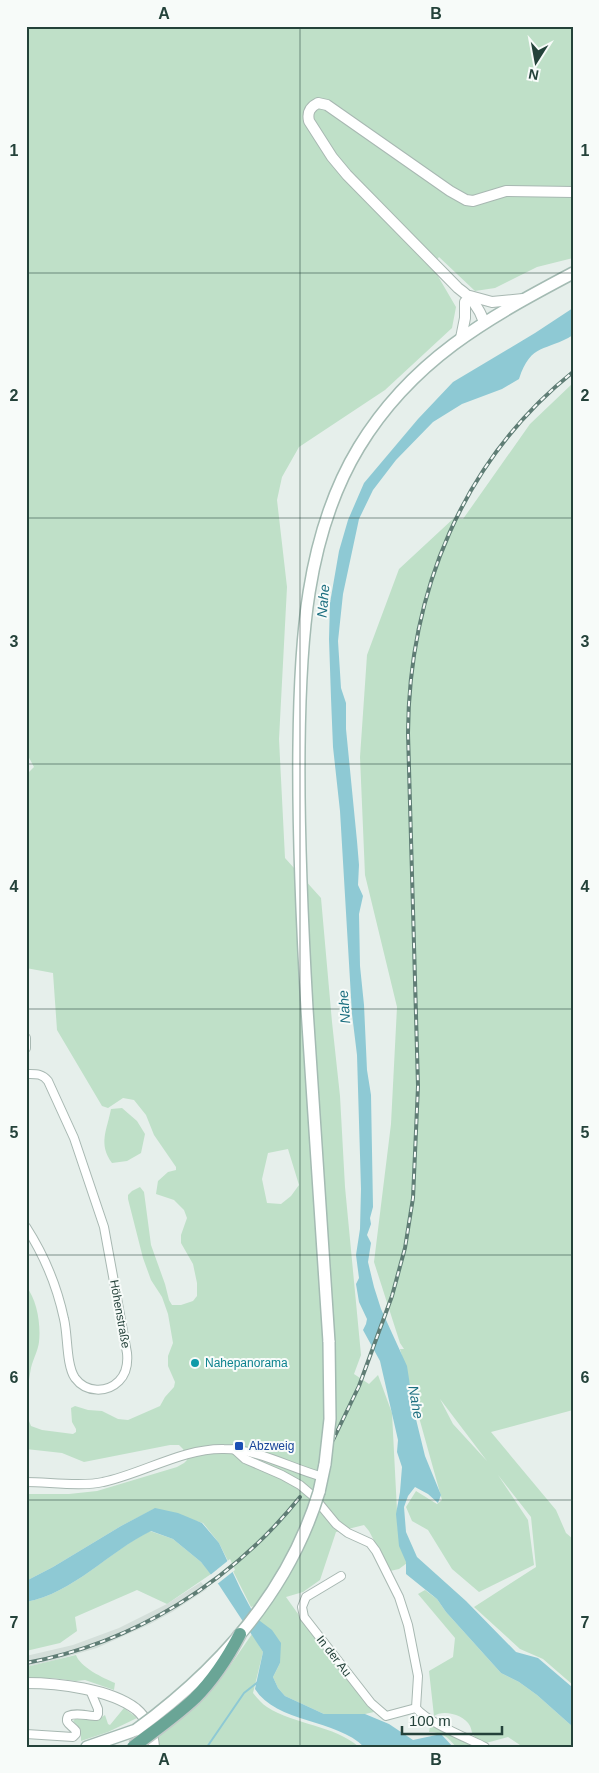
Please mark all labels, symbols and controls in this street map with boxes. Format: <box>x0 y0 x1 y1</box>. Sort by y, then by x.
text: A <box>158 5 170 22</box>
text: B <box>430 5 442 22</box>
north arrow <box>512 38 562 88</box>
text: N <box>527 66 540 84</box>
text: 1 <box>10 142 19 159</box>
text: 1 <box>581 142 590 159</box>
text: 2 <box>10 387 19 404</box>
text: 2 <box>581 387 590 404</box>
water label: Nahe <box>314 583 332 618</box>
text: 3 <box>10 633 19 650</box>
text: 3 <box>581 633 590 650</box>
text: 4 <box>10 878 19 895</box>
text: 4 <box>581 878 590 895</box>
water label: Nahe <box>335 990 353 1024</box>
text: 5 <box>10 1124 19 1141</box>
text: 5 <box>581 1124 590 1141</box>
street label: Höhenstraße <box>107 1279 133 1350</box>
place label: Nahepanorama <box>205 1356 288 1370</box>
marker: Nahepanorama <box>189 1357 201 1369</box>
text: 6 <box>10 1369 19 1386</box>
text: 6 <box>581 1369 590 1386</box>
water label: Nahe <box>405 1384 427 1420</box>
place label: Abzweig <box>249 1439 294 1453</box>
marker: Abzweig <box>233 1440 245 1452</box>
text: 7 <box>10 1614 19 1631</box>
text: 7 <box>581 1614 590 1631</box>
street label: In der Au <box>314 1633 354 1679</box>
scale bar <box>402 1703 502 1735</box>
text: 100 m <box>409 1712 451 1729</box>
text: A <box>158 1751 170 1768</box>
text: B <box>430 1751 442 1768</box>

